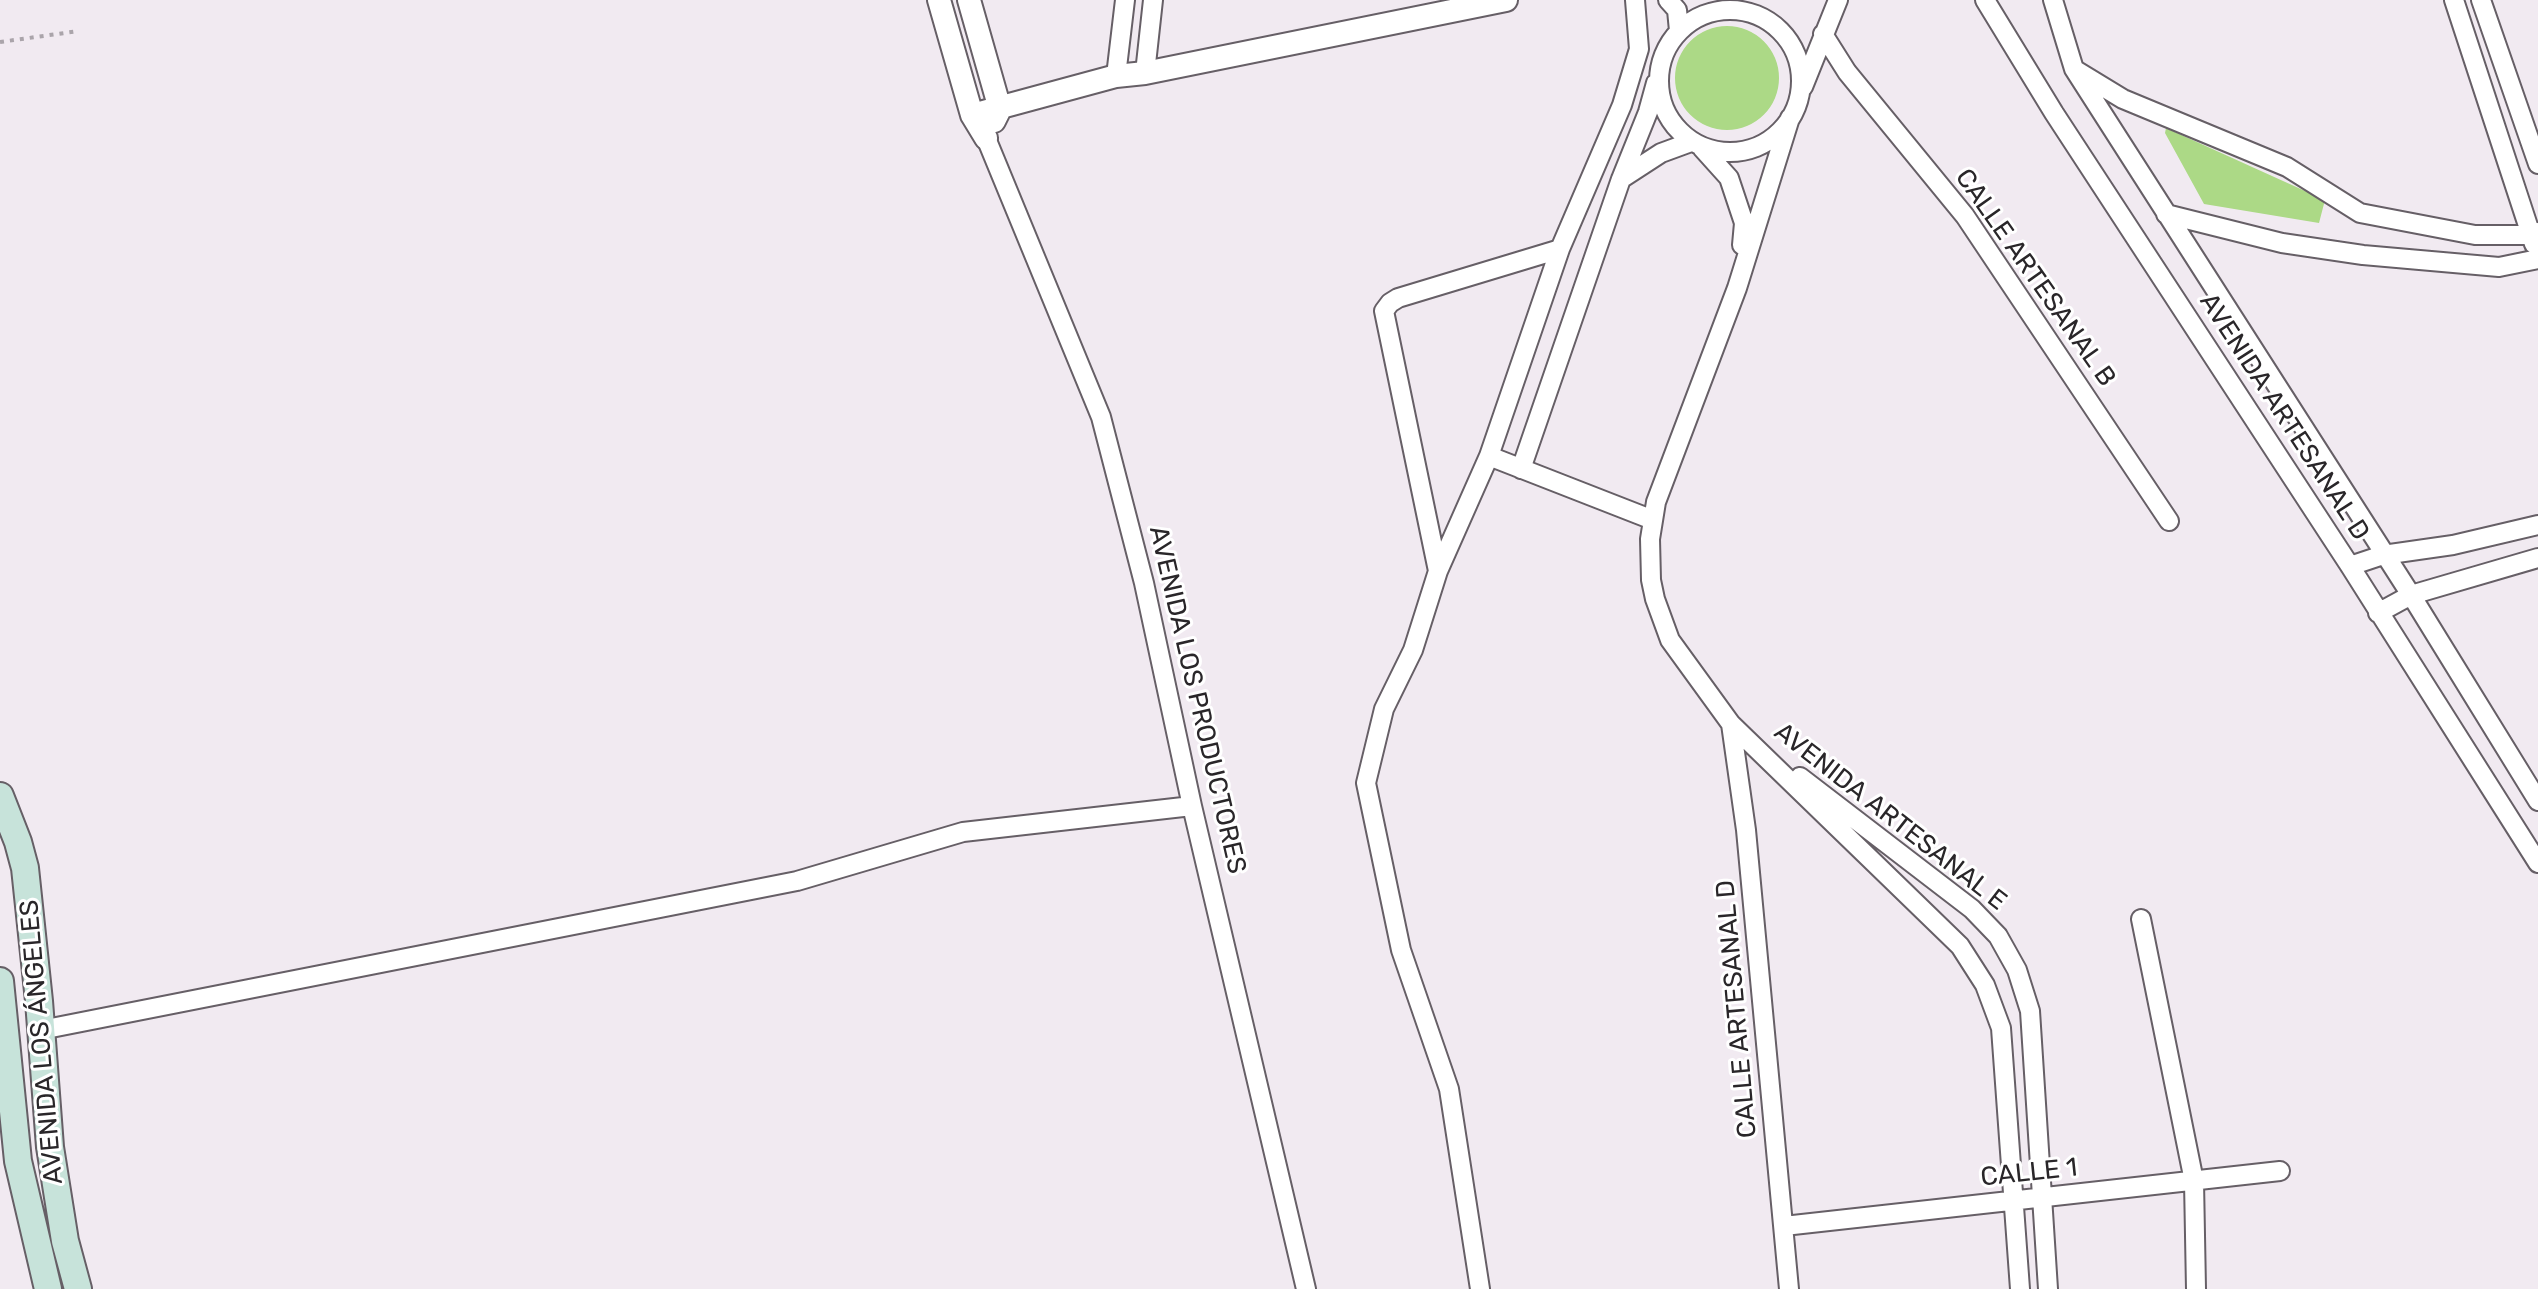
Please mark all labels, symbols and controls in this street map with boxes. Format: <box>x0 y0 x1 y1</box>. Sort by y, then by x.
street label: CALLE ARTESANAL B <box>1948 163 2122 393</box>
street label: AVENIDA ARTESANAL D <box>2192 288 2376 546</box>
street label: AVENIDA LOS PRODUCTORES <box>1142 523 1252 877</box>
street label: AVENIDA ARTESANAL E <box>1768 717 2012 917</box>
street label: CALLE ARTESANAL D <box>1710 879 1764 1139</box>
street label: AVENIDA LOS ÁNGELES <box>14 898 70 1186</box>
street label: CALLE 1 <box>1979 1152 2079 1194</box>

